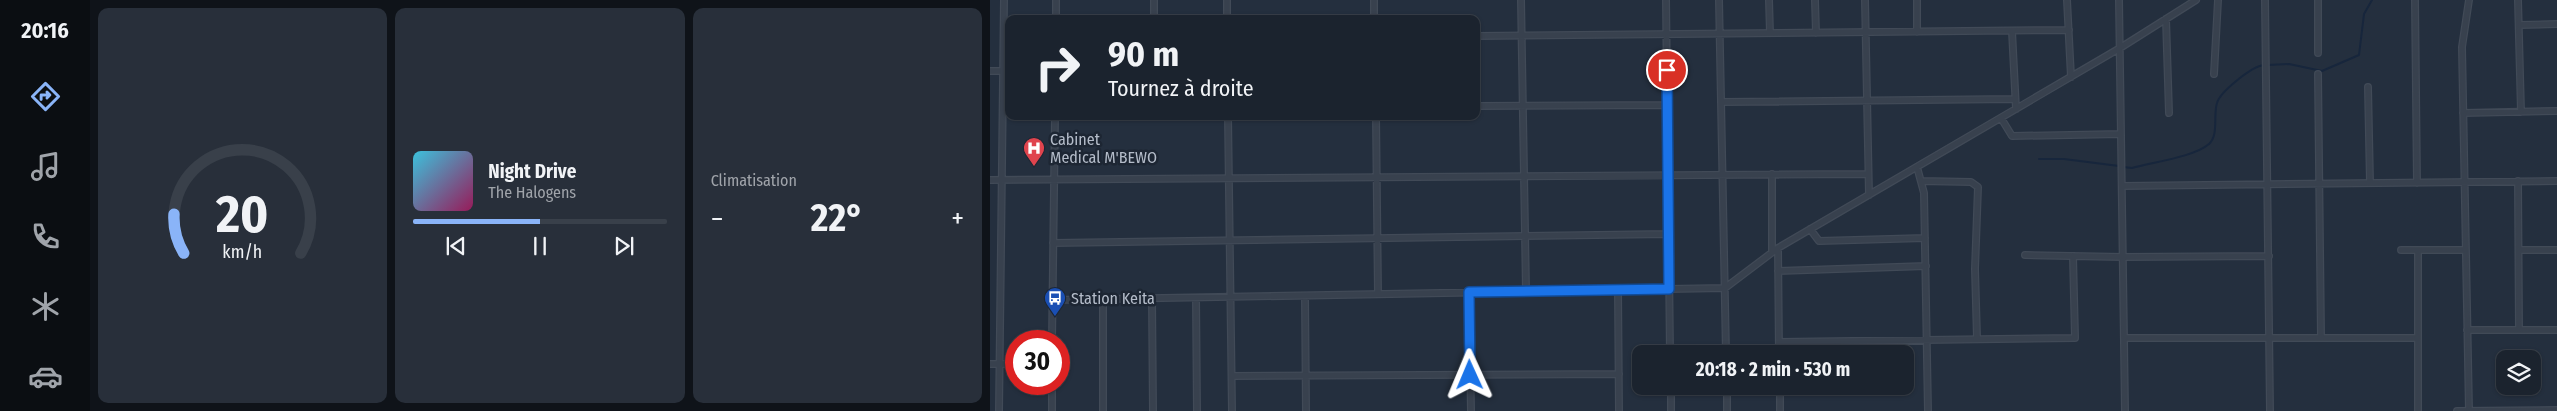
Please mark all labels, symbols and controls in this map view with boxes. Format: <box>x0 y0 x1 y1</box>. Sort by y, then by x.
text: 20:16 <box>21 17 69 44</box>
text: 90 m <box>1108 33 1179 75</box>
icon: right <box>1025 35 1090 100</box>
pin <box>1646 49 1688 91</box>
icon: arrive <box>1653 56 1681 84</box>
text: Tournez à droite <box>1108 75 1254 102</box>
icon: directions <box>28 79 63 114</box>
place label: Cabinet Medical M'BEWO <box>1050 130 1157 167</box>
hospital icon: Cabinet Medical M'BEWO <box>1022 136 1046 167</box>
icon: music <box>28 149 63 184</box>
text: Night Drive <box>488 160 576 183</box>
text: Climatisation <box>711 171 797 190</box>
text: 20 <box>215 183 269 246</box>
text: The Halogens <box>488 183 576 202</box>
text: 22° <box>811 195 864 241</box>
text: − <box>711 202 723 235</box>
text: + <box>951 202 964 235</box>
icon: phone <box>28 219 63 254</box>
icon: previous <box>442 232 470 260</box>
icon: pause <box>526 232 554 260</box>
icon: next <box>610 232 638 260</box>
text: km/h <box>223 241 263 263</box>
bus stop icon: Station Keita <box>1043 286 1067 317</box>
icon: climate <box>28 289 63 324</box>
place label: Station Keita <box>1071 289 1155 308</box>
speed limit sign: 30 <box>1005 330 1070 395</box>
position arrow <box>1443 348 1495 400</box>
map controls <box>2496 350 2541 395</box>
button: layers <box>2496 350 2541 395</box>
text: 20:18 · 2 min · 530 m <box>1696 358 1850 381</box>
icon: car <box>28 359 63 394</box>

